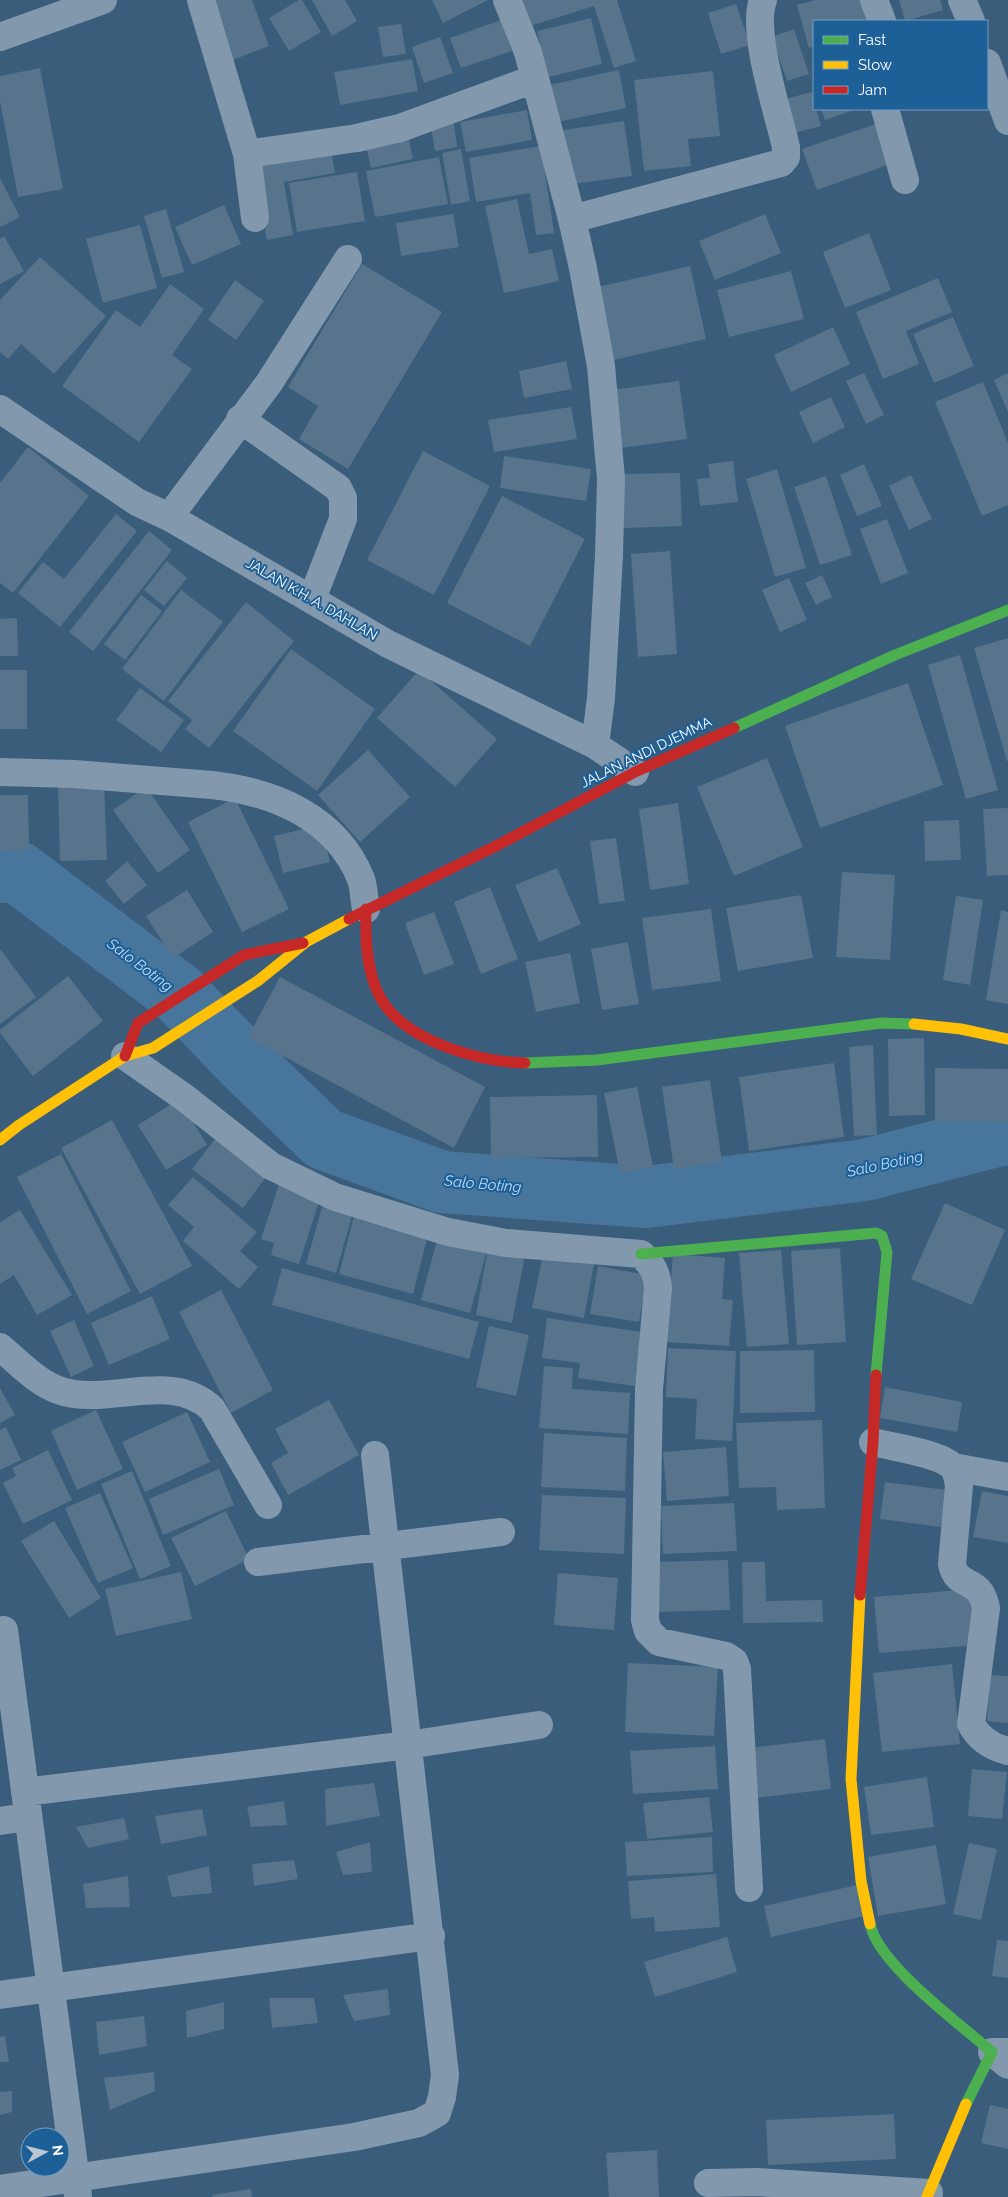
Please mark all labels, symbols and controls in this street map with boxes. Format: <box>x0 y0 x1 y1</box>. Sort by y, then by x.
legend <box>813 20 988 110</box>
text: Fast <box>858 31 886 49</box>
text: Slow <box>858 56 892 74</box>
text: Jam <box>858 81 887 99</box>
street label: JALAN K.H. A. DAHLAN <box>243 555 381 643</box>
street label: JALAN ANDI DJEMMA <box>578 713 715 791</box>
water label: Salo Boting <box>103 934 176 996</box>
water label: Salo Boting <box>844 1147 925 1181</box>
water label: Salo Boting <box>443 1172 522 1196</box>
north arrow <box>20 2127 70 2177</box>
text: N <box>49 2144 66 2157</box>

